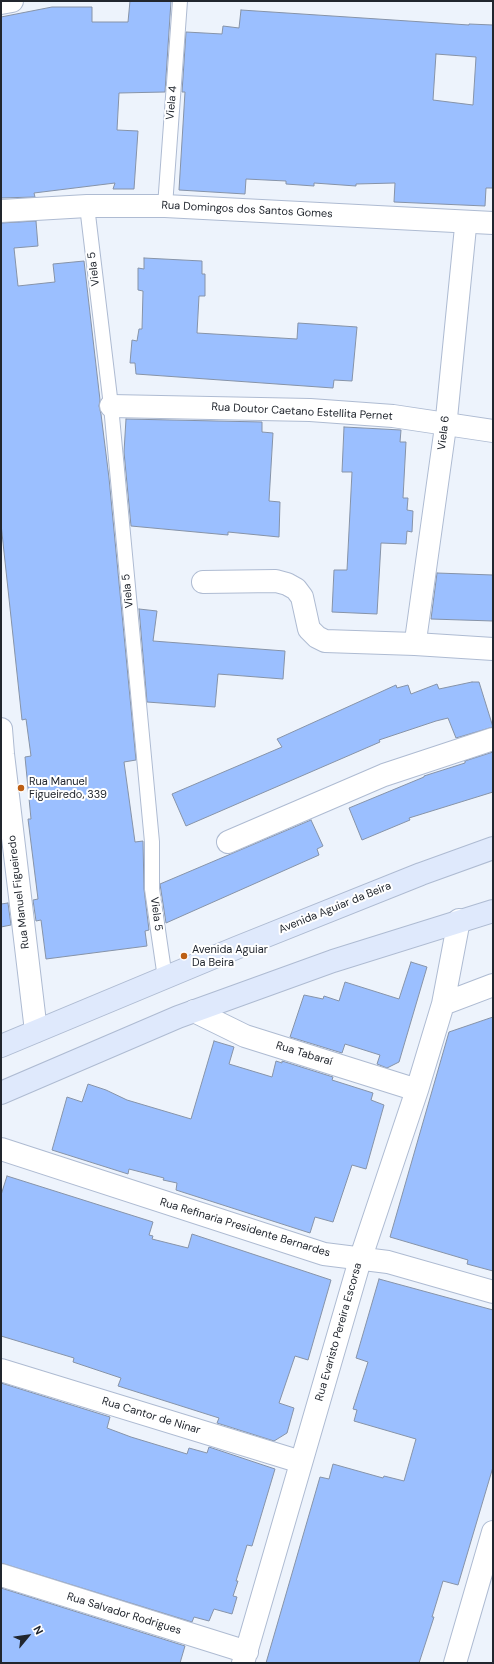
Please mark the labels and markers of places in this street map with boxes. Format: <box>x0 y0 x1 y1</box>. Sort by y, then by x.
place label: Rua Manuel Figueiredo, 339 <box>29 775 107 801</box>
marker: Rua Manuel Figueiredo, 339 <box>16 783 26 793</box>
place label: Avenida Aguiar Da Beira <box>192 943 268 969</box>
marker: Avenida Aguiar Da Beira <box>179 951 189 961</box>

